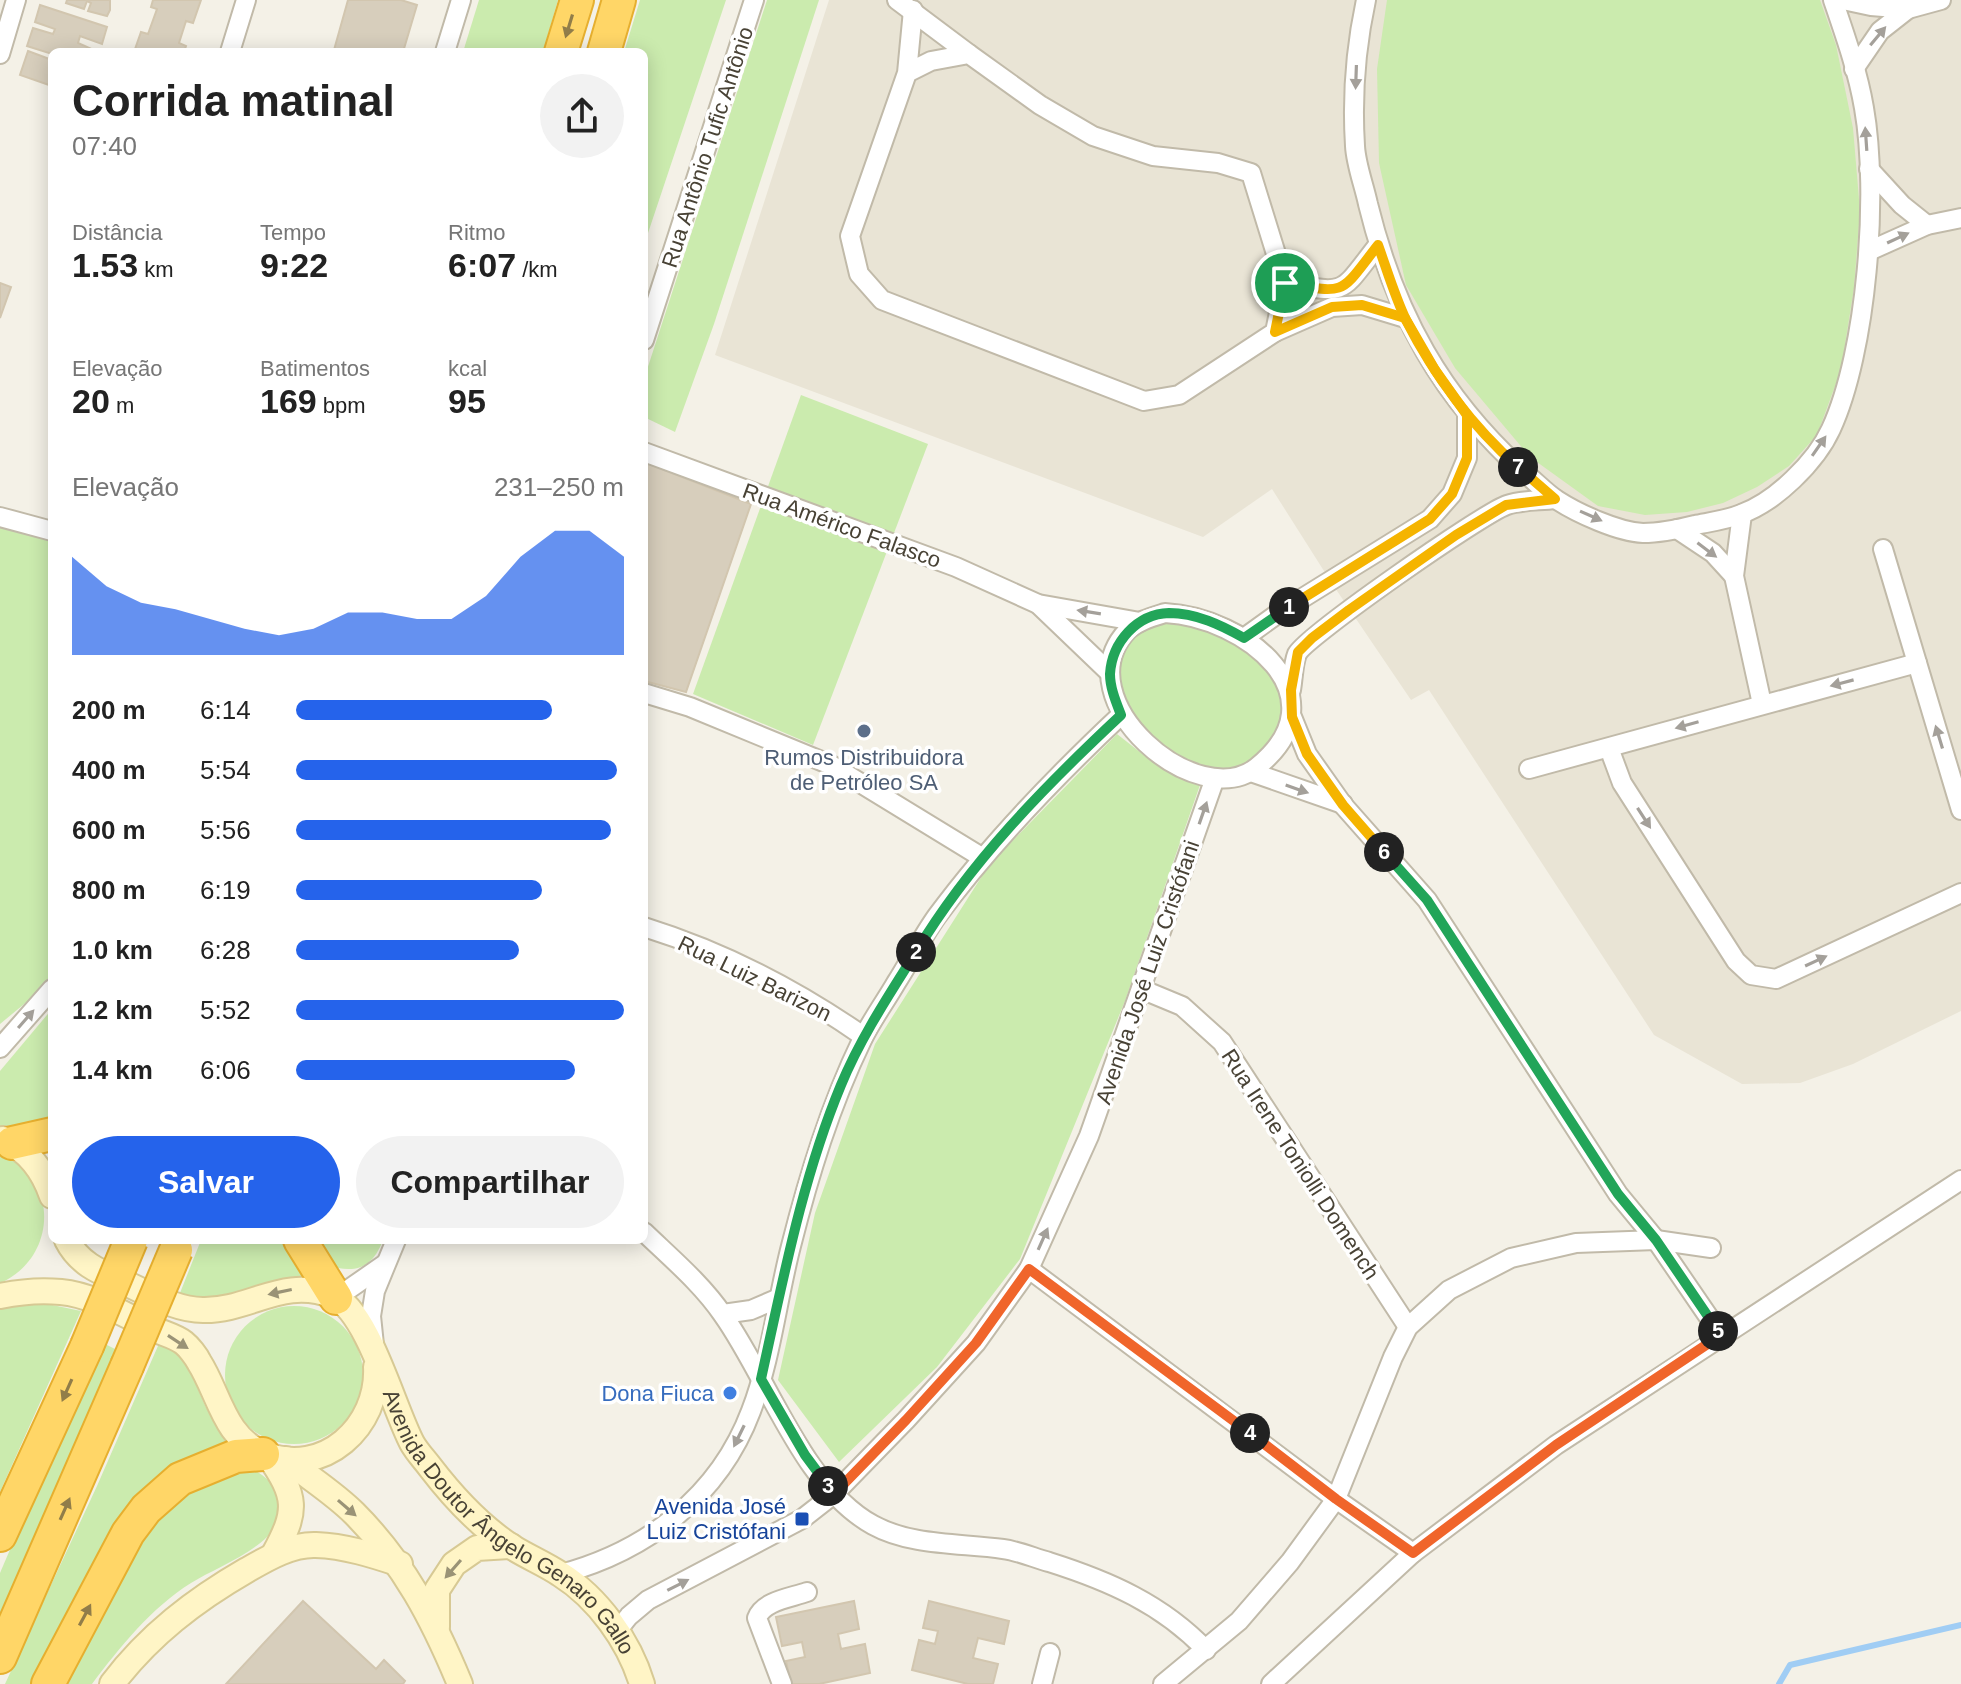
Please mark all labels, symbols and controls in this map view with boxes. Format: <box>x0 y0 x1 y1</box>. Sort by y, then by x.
one-way arrow <box>562 14 575 38</box>
street label: Rua Antônio Tufic Antônio <box>657 23 758 271</box>
one-way arrow <box>1869 26 1886 46</box>
one-way arrow <box>1350 65 1363 90</box>
button: share <box>540 74 624 158</box>
text: Corrida matinal <box>72 76 395 125</box>
one-way arrow <box>1859 126 1872 151</box>
text: 07:40 <box>72 131 137 161</box>
text: Distância <box>72 220 162 245</box>
text: Tempo <box>260 220 326 245</box>
text: Ritmo <box>448 220 505 245</box>
one-way arrow <box>1886 231 1910 245</box>
text: 1.53 <box>72 246 138 284</box>
text: 9:22 <box>260 246 328 284</box>
text: 6:07 <box>448 246 516 284</box>
pin <box>1251 249 1319 317</box>
text: km <box>138 257 174 282</box>
text: /km <box>516 257 558 282</box>
icon: arrive <box>1263 261 1307 305</box>
text: Elevação <box>72 356 163 381</box>
text: Batimentos <box>260 356 370 381</box>
text: kcal <box>448 356 487 381</box>
text: 20 <box>72 382 110 420</box>
text: 169 <box>260 382 317 420</box>
text: 95 <box>448 382 486 420</box>
text: m <box>110 393 134 418</box>
text: bpm <box>317 393 366 418</box>
one-way arrow <box>1811 436 1827 457</box>
pin: 7 <box>1498 447 1538 487</box>
text: 7 <box>1512 454 1524 479</box>
text: Elevação <box>72 472 179 502</box>
text: 231–250 m <box>494 472 624 502</box>
street label: Rua Américo Falasco <box>739 478 944 573</box>
one-way arrow <box>1579 510 1603 523</box>
one-way arrow <box>1697 542 1717 558</box>
pin: 1 <box>1269 587 1309 627</box>
text: 1 <box>1283 594 1295 619</box>
one-way arrow <box>1076 606 1101 618</box>
one-way arrow <box>1829 677 1853 690</box>
text: 200 m <box>72 695 146 725</box>
text: 6:14 <box>200 695 251 725</box>
one-way arrow <box>1675 719 1699 732</box>
marker: Rumos Distribuidora de Petróleo SA <box>855 722 873 740</box>
one-way arrow <box>1932 724 1945 748</box>
place label: Rumos Distribuidora de Petróleo SA <box>764 745 964 795</box>
text: 400 m <box>72 755 146 785</box>
text: 5:54 <box>200 755 251 785</box>
one-way arrow <box>1285 783 1309 795</box>
one-way arrow <box>1197 800 1210 824</box>
one-way arrow <box>1636 807 1651 828</box>
text: 600 m <box>72 815 146 845</box>
text: 5:56 <box>200 815 251 845</box>
pin: 6 <box>1364 832 1404 872</box>
street label: Avenida José Luiz Cristófani <box>1091 837 1204 1107</box>
text: 6 <box>1378 839 1390 864</box>
text: 800 m <box>72 875 146 905</box>
text: 6:19 <box>200 875 251 905</box>
street label: Rua Luiz Barizon <box>674 930 836 1026</box>
pin: 2 <box>896 932 936 972</box>
text: 1.0 km <box>72 935 153 965</box>
text: 6:28 <box>200 935 251 965</box>
text: 2 <box>910 939 922 964</box>
one-way arrow <box>1804 954 1827 968</box>
text: 1.2 km <box>72 995 153 1025</box>
text: 5:52 <box>200 995 251 1025</box>
one-way arrow <box>17 1009 34 1029</box>
street label: Rua Irene Toniolli Domench <box>1217 1044 1385 1284</box>
text: 1.4 km <box>72 1055 153 1085</box>
text: 6:06 <box>200 1055 251 1085</box>
button: Salvar <box>72 1136 340 1228</box>
button: Compartilhar <box>356 1136 624 1228</box>
one-way arrow <box>1036 1227 1049 1251</box>
one-way arrow <box>267 1286 292 1299</box>
pin: 5 <box>1698 1311 1738 1351</box>
text: 5 <box>1712 1318 1724 1343</box>
one-way arrow <box>168 1335 189 1350</box>
one-way arrow <box>60 1378 74 1402</box>
place label: Dona Fiuca <box>601 1381 715 1406</box>
marker: Dona Fiuca <box>721 1384 739 1402</box>
street label: Avenida Doutor Ângelo Genaro Gallo <box>378 1386 640 1658</box>
pin: 4 <box>1230 1413 1270 1453</box>
text: 4 <box>1244 1420 1256 1445</box>
one-way arrow <box>732 1425 746 1448</box>
pin: 3 <box>808 1466 848 1506</box>
text: 3 <box>822 1473 834 1498</box>
place label: Avenida José Luiz Cristófani <box>647 1494 786 1544</box>
one-way arrow <box>58 1497 72 1521</box>
one-way arrow <box>336 1499 356 1516</box>
marker: Avenida José Luiz Cristófani <box>793 1510 811 1528</box>
one-way arrow <box>445 1558 462 1578</box>
one-way arrow <box>667 1578 689 1592</box>
one-way arrow <box>78 1604 91 1627</box>

